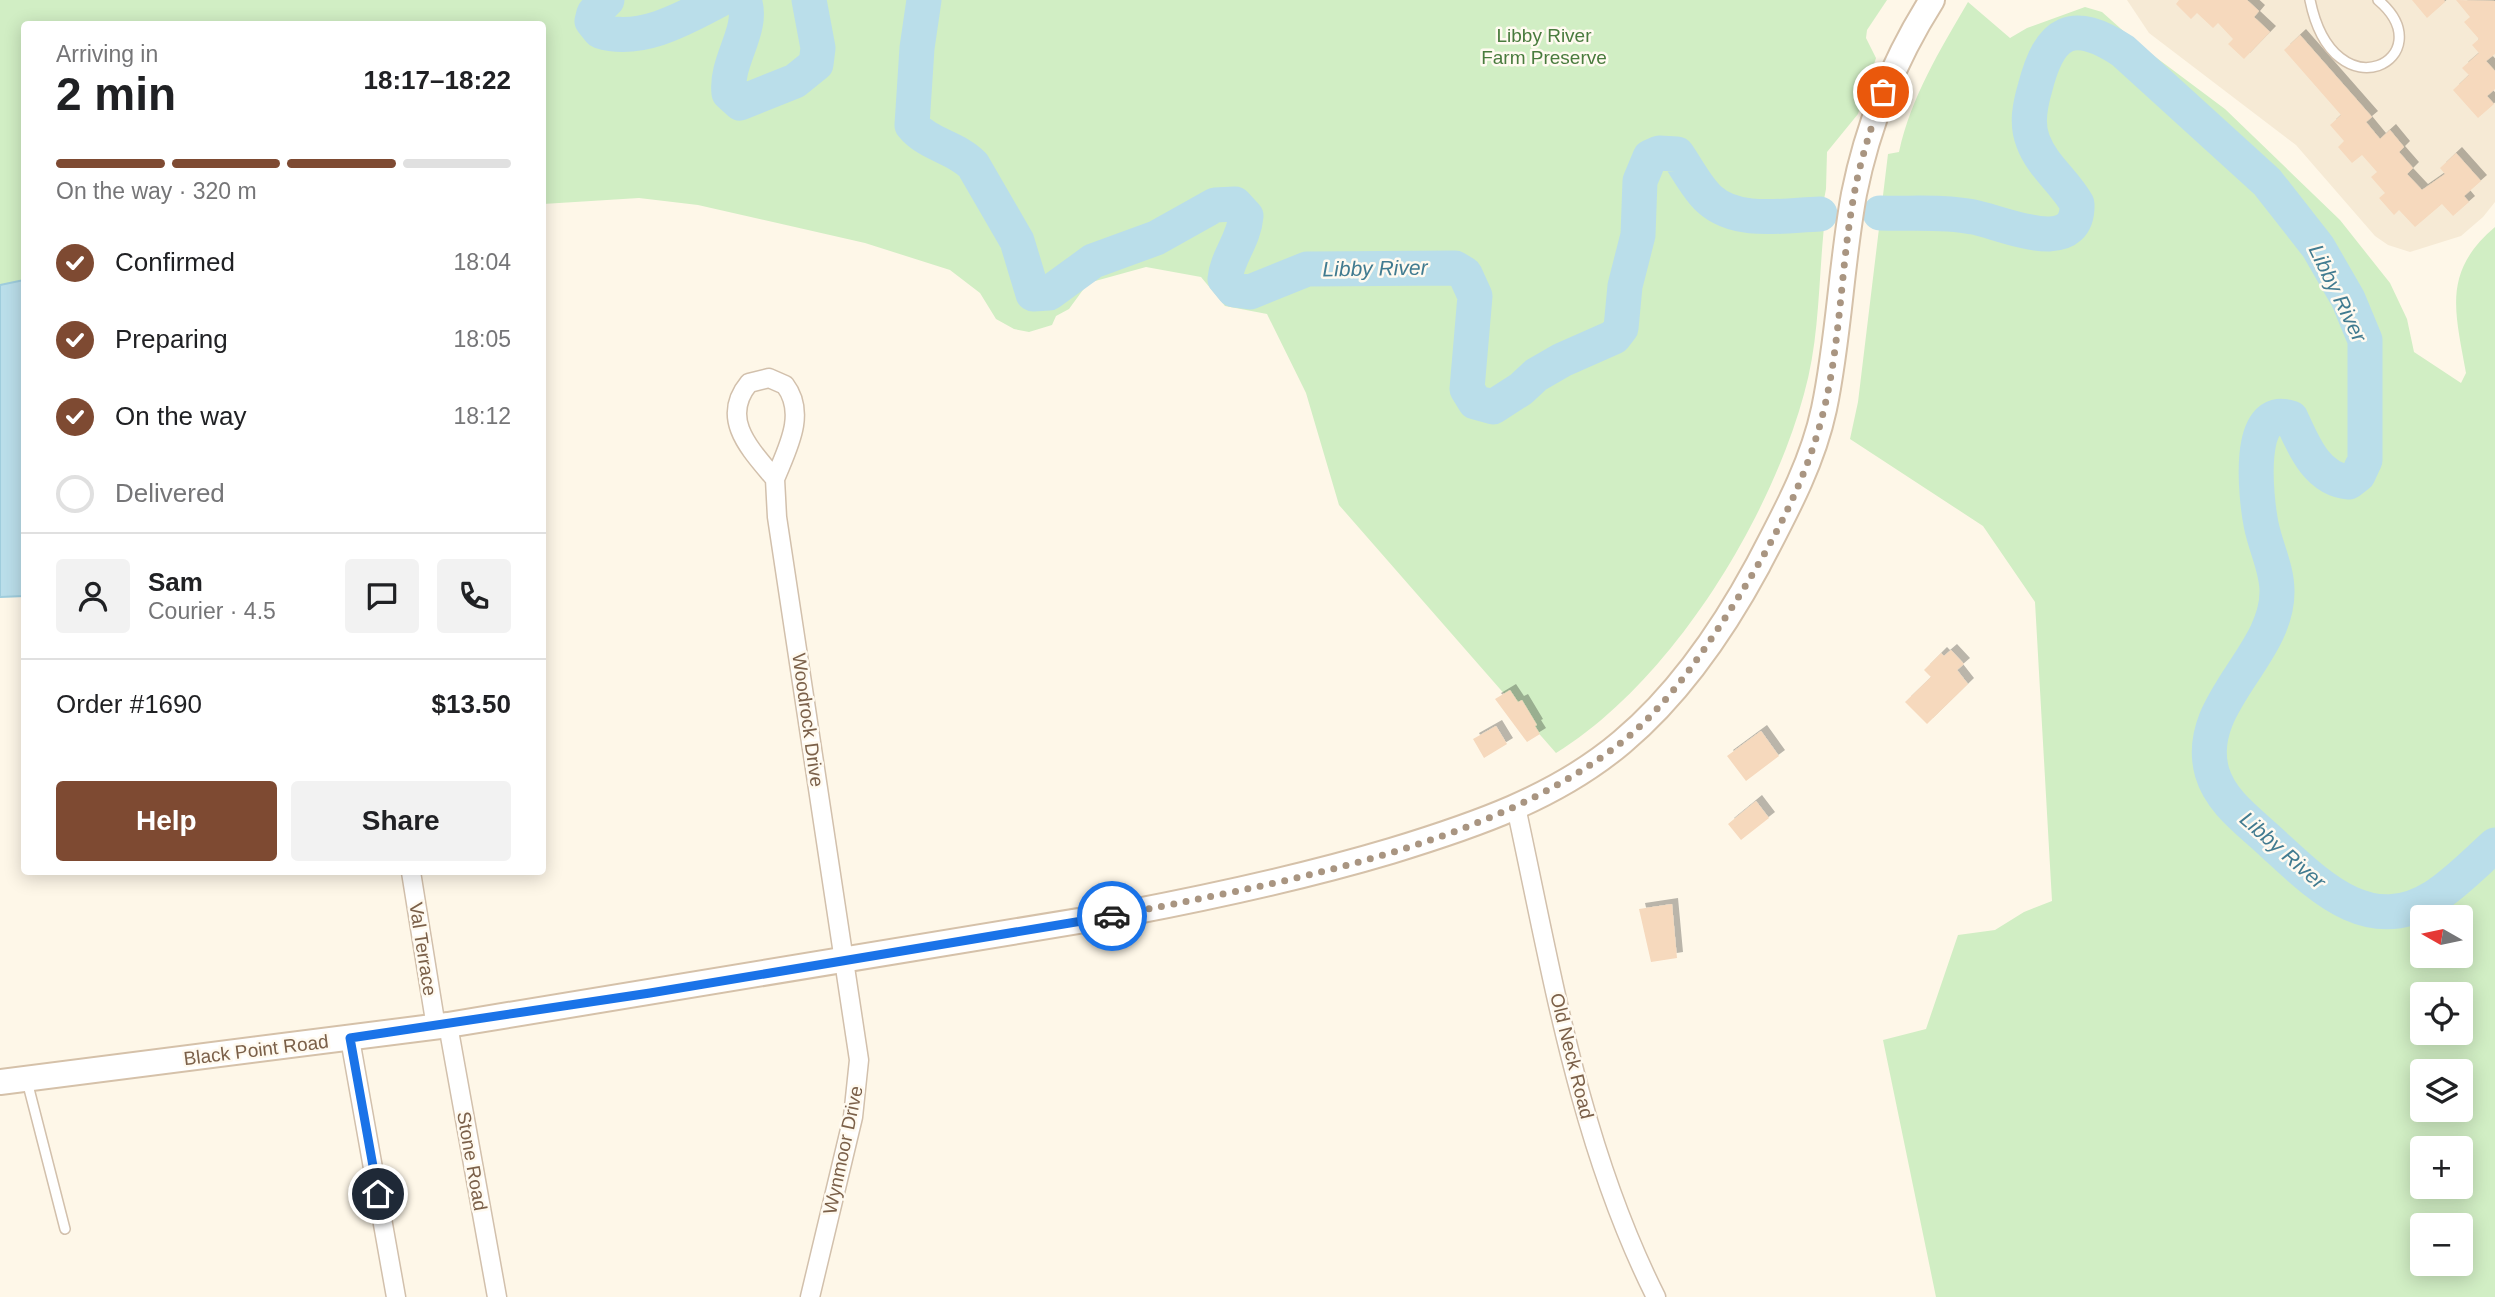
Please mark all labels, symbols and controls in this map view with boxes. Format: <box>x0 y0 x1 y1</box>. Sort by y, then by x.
park label: Libby River Farm Preserve <box>1481 25 1607 68</box>
text: Arriving in <box>56 41 158 67</box>
pin <box>1853 62 1913 122</box>
text: 18:17–18:22 <box>364 65 511 95</box>
text: 2 min <box>56 68 176 120</box>
icon: bag <box>1864 73 1902 111</box>
text: On the way · 320 m <box>56 178 257 204</box>
water label: Libby River <box>2305 241 2372 346</box>
icon: check <box>56 244 94 282</box>
text: Confirmed <box>115 247 235 277</box>
text: 18:04 <box>453 249 511 275</box>
water label: Libby River <box>1322 256 1429 280</box>
icon: check <box>56 321 94 359</box>
text: Preparing <box>115 324 228 354</box>
text: 18:05 <box>453 326 511 352</box>
icon: check <box>56 398 94 436</box>
text: On the way <box>115 401 247 431</box>
text: 18:12 <box>453 403 511 429</box>
text: Delivered <box>115 478 225 508</box>
button: person <box>56 559 130 633</box>
button: chat <box>345 559 419 633</box>
button: phone <box>437 559 511 633</box>
text: Sam <box>148 567 203 597</box>
text: Courier · 4.5 <box>148 598 276 624</box>
street label: Woodrock Drive <box>788 652 828 788</box>
text: Order #1690 <box>56 689 202 719</box>
text: $13.50 <box>431 689 511 719</box>
button: Help <box>56 781 277 861</box>
button: Share <box>291 781 511 861</box>
water label: Libby River <box>2236 807 2331 894</box>
courier <box>1077 881 1147 951</box>
icon: car <box>1093 897 1131 935</box>
street label: Val Terrace <box>405 901 441 997</box>
north arrow <box>2410 905 2473 968</box>
map controls <box>2410 905 2473 1276</box>
button: locate <box>2410 982 2473 1045</box>
street label: Old Neck Road <box>1546 991 1598 1121</box>
street label: Black Point Road <box>182 1031 330 1069</box>
button: layers <box>2410 1059 2473 1122</box>
street label: Wynmoor Drive <box>819 1084 867 1216</box>
street label: Stone Road <box>453 1110 491 1212</box>
button: + <box>2410 1136 2473 1199</box>
pin <box>348 1164 408 1224</box>
icon: home <box>359 1175 397 1213</box>
button: − <box>2410 1213 2473 1276</box>

